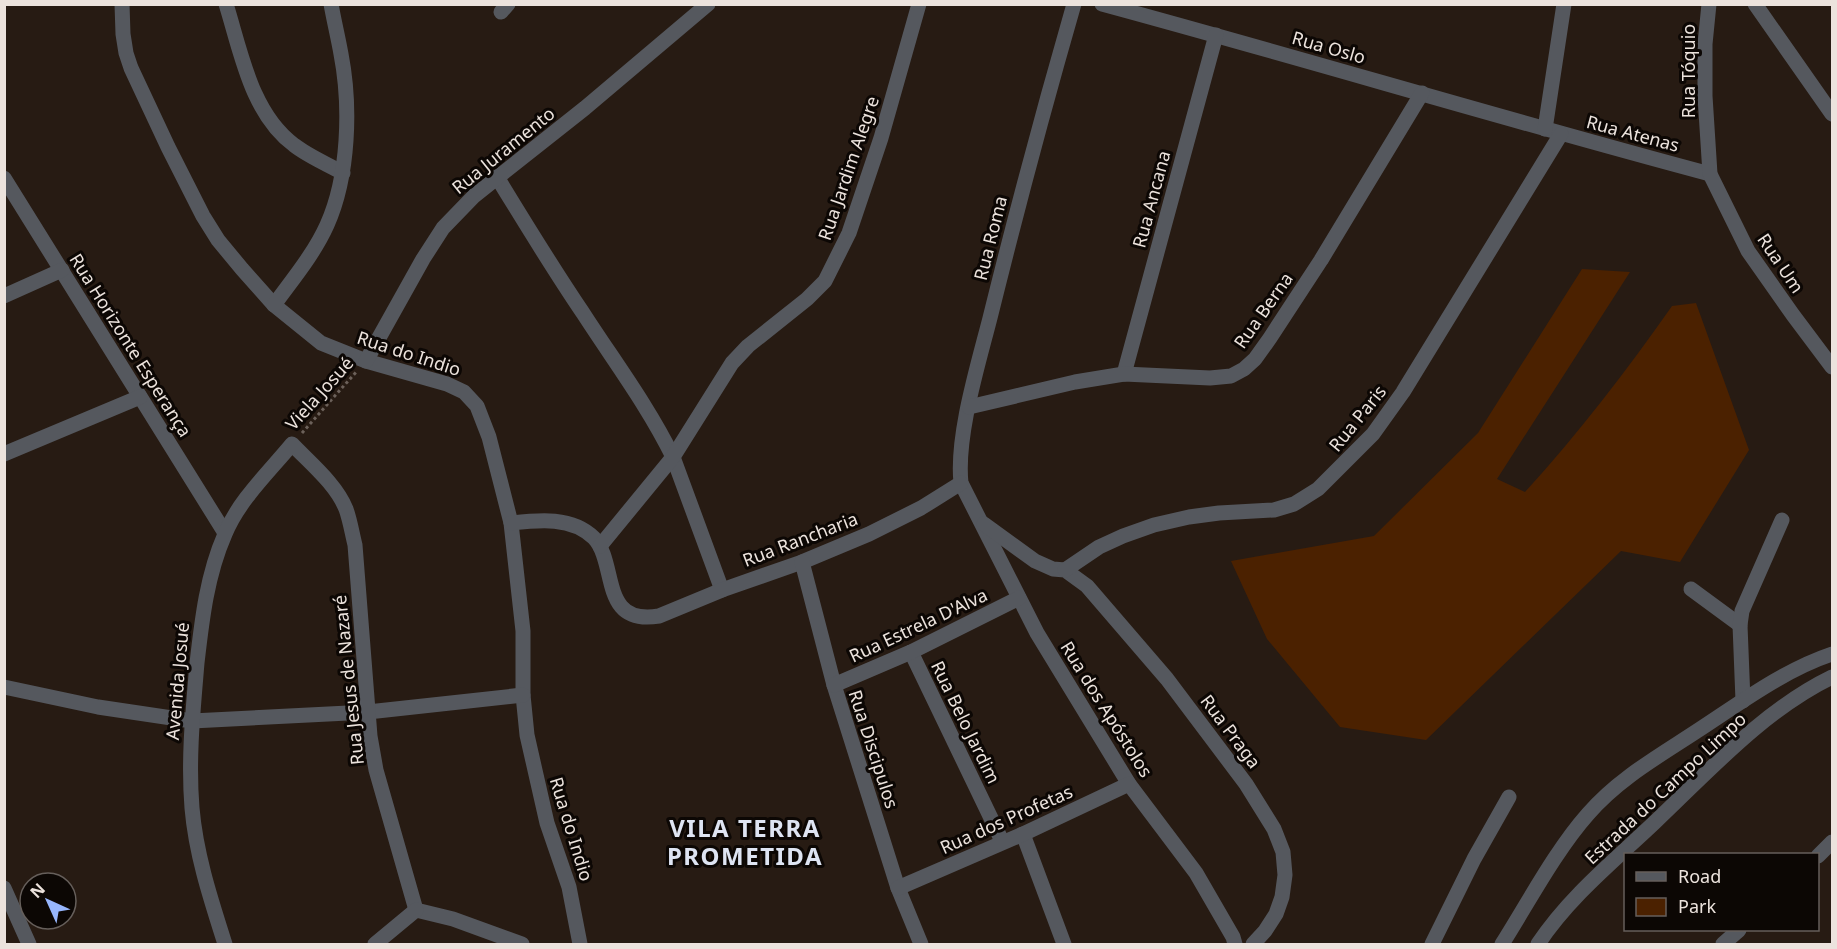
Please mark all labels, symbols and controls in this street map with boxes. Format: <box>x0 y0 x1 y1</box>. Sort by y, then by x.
street label: Rua Tóquio <box>1676 24 1700 118</box>
street label: Rua Oslo <box>1289 25 1369 69</box>
street label: Rua Jardim Alegre <box>812 93 884 243</box>
street label: Rua Juramento <box>447 101 559 199</box>
street label: Rua Atenas <box>1584 109 1682 157</box>
street label: Rua Ancana <box>1127 148 1175 250</box>
street label: Rua Roma <box>968 193 1012 283</box>
street label: Rua Um <box>1752 228 1810 298</box>
street label: Rua Horizonte Esperança <box>65 249 197 441</box>
street label: Rua Berna <box>1228 267 1298 353</box>
street label: Rua do Indio <box>354 325 464 381</box>
street label: Viela Josué <box>280 351 358 435</box>
street label: Rua Paris <box>1323 380 1391 456</box>
street label: Rua Rancharia <box>739 506 861 572</box>
street label: Rua Estrela D'Alva <box>845 582 991 668</box>
street label: Rua Jesus de Nazaré <box>327 594 369 766</box>
street label: Avenida Josué <box>160 621 194 741</box>
street label: Rua dos Apóstolos <box>1055 636 1159 782</box>
street label: Rua Belo Jardim <box>926 657 1006 787</box>
street label: Rua Discipulos <box>844 687 904 811</box>
street label: Rua Praga <box>1195 689 1267 773</box>
street label: Estrada do Campo Limpo <box>1579 707 1751 869</box>
street label: Rua do Indio <box>545 774 599 884</box>
street label: Rua dos Profetas <box>936 779 1076 859</box>
district label: VILA TERRA PROMETIDA <box>667 811 823 872</box>
legend <box>1624 853 1819 931</box>
text: Road <box>1678 864 1721 888</box>
north arrow <box>18 871 78 931</box>
text: N <box>25 878 50 903</box>
text: Park <box>1678 894 1716 918</box>

